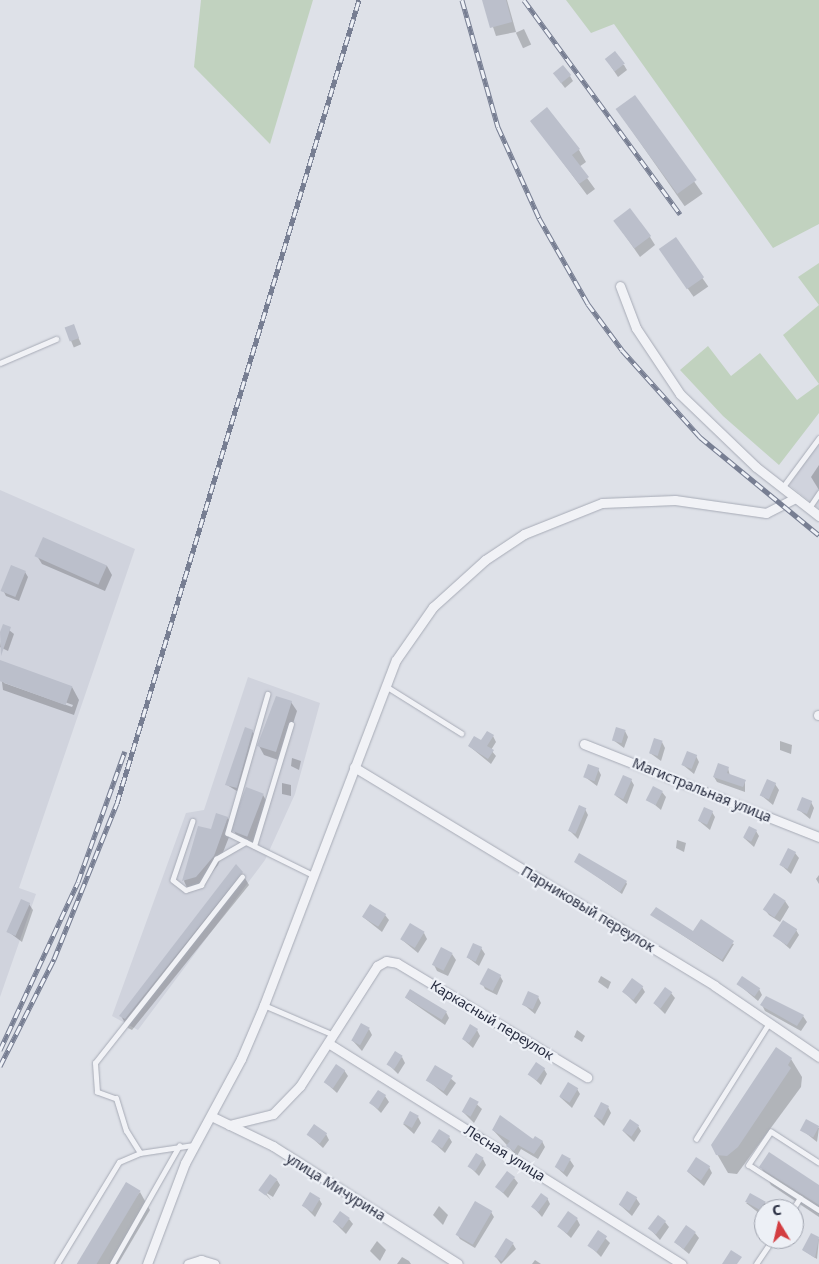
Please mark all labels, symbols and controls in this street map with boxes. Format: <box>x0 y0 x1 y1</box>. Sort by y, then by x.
street label: Магистральная улица <box>630 754 774 826</box>
street label: Парниковый переулок <box>518 863 658 955</box>
street label: Каркасный переулок <box>427 977 557 1063</box>
street label: Лесная улица <box>461 1121 549 1185</box>
street label: улица Мичурина <box>283 1150 389 1224</box>
north arrow <box>754 1199 804 1249</box>
text: С <box>771 1200 783 1220</box>

